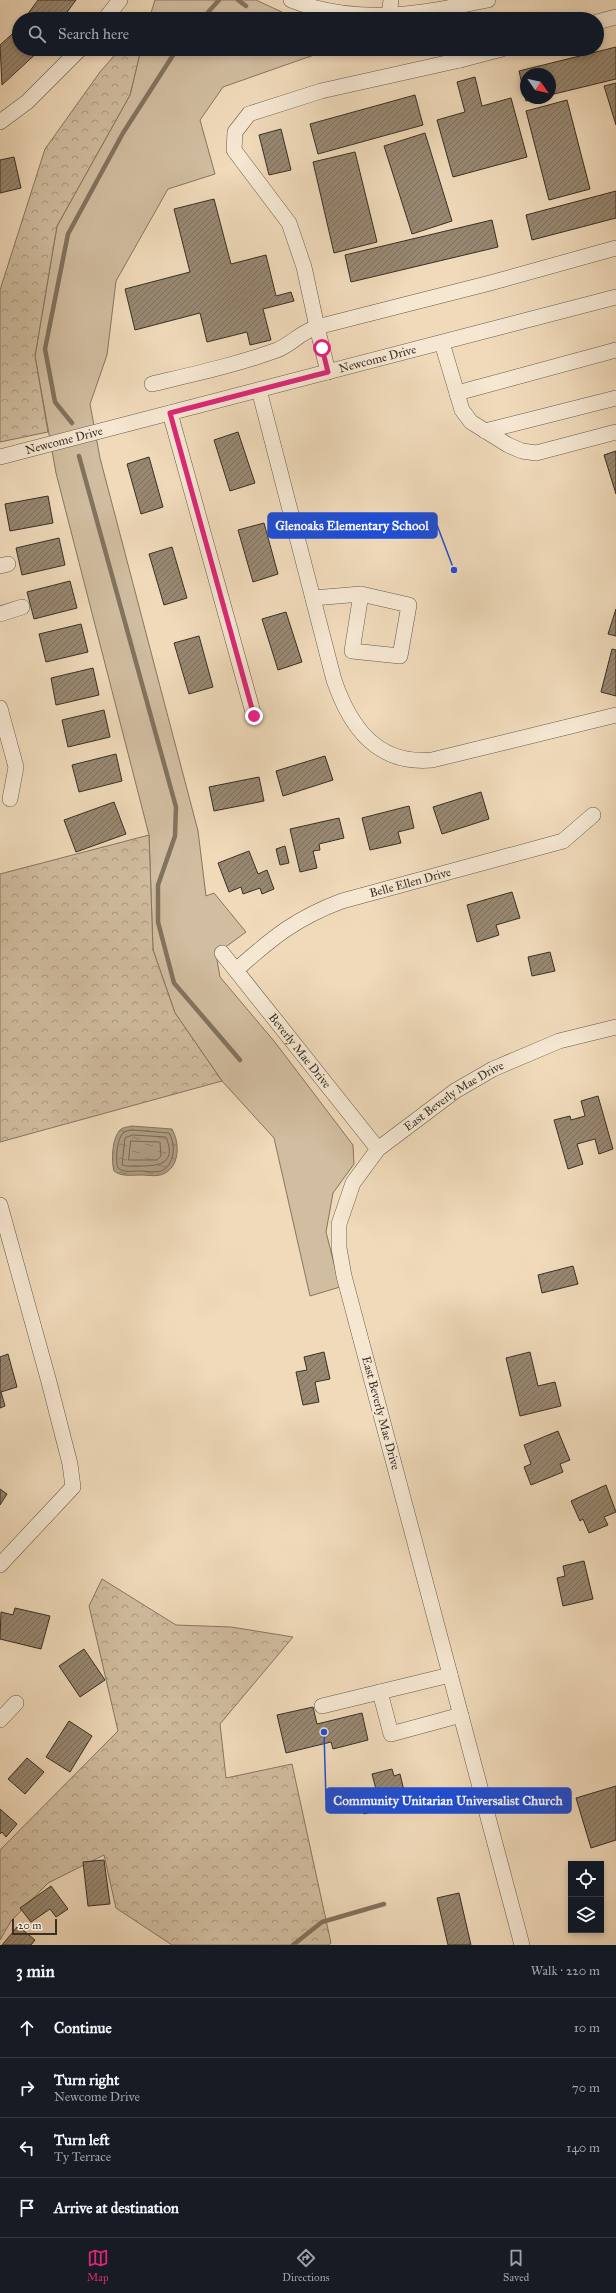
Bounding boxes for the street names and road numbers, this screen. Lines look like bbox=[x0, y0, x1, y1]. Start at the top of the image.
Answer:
street label: Newcome Drive bbox=[337, 342, 418, 376]
street label: Newcome Drive bbox=[24, 424, 104, 457]
street label: Belle Ellen Drive bbox=[368, 865, 452, 900]
street label: Beverly Mae Drive bbox=[266, 1010, 334, 1091]
street label: East Beverly Mae Drive bbox=[401, 1058, 506, 1134]
street label: East Beverly Mae Drive bbox=[359, 1355, 403, 1471]

